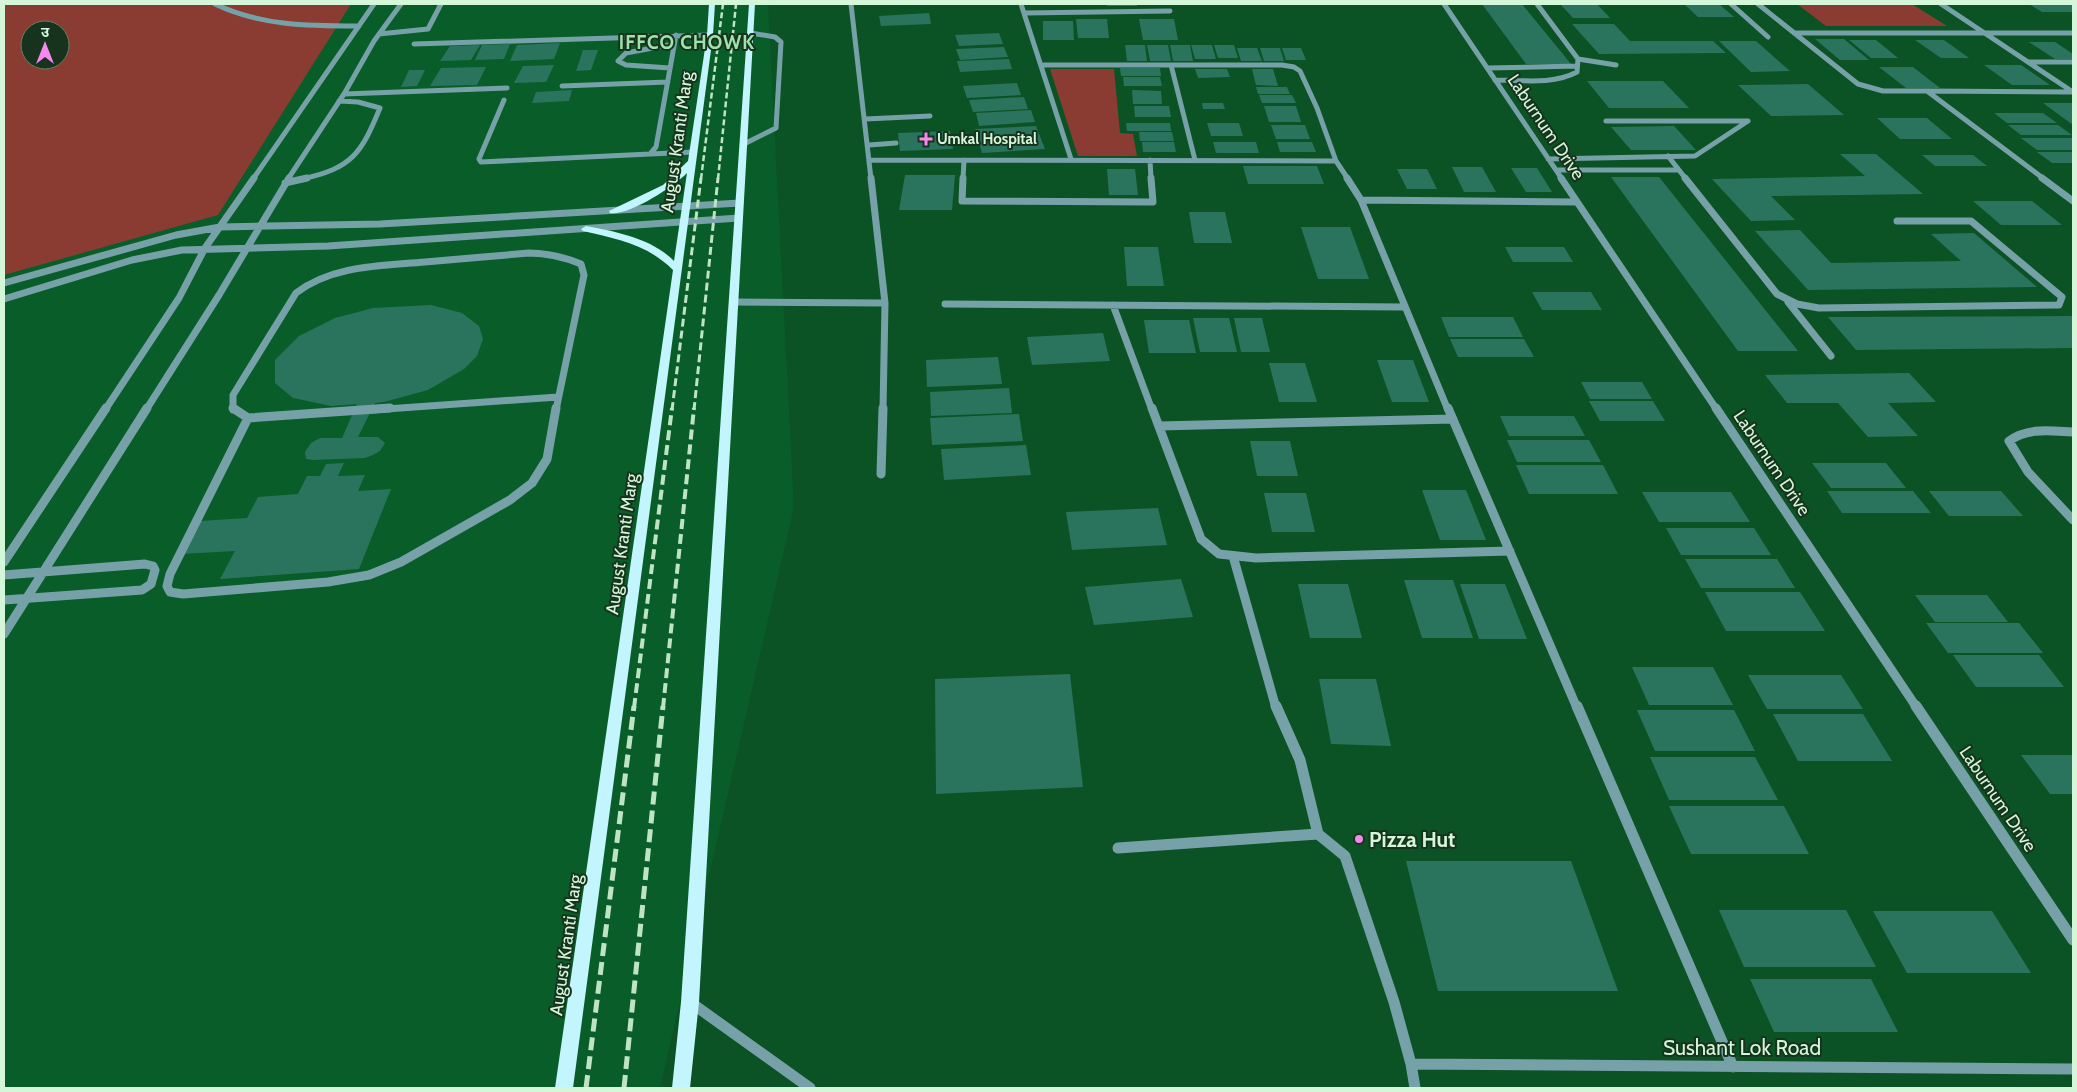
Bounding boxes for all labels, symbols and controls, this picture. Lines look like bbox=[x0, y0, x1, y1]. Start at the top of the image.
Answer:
north arrow bbox=[20, 20, 70, 70]
text: उ bbox=[41, 23, 50, 41]
district label: IFFCO CHOWK bbox=[619, 31, 755, 54]
street label: August Kranti Marg bbox=[656, 69, 698, 214]
street label: Laburnum Drive bbox=[1503, 70, 1589, 184]
place label: Umkal Hospital bbox=[937, 130, 1037, 148]
marker: Umkal Hospital bbox=[919, 132, 933, 146]
street label: Laburnum Drive bbox=[1729, 406, 1815, 520]
street label: August Kranti Marg bbox=[601, 471, 643, 616]
street label: Laburnum Drive bbox=[1955, 742, 2041, 856]
place label: Pizza Hut bbox=[1369, 827, 1455, 852]
marker: Pizza Hut bbox=[1353, 833, 1365, 845]
street label: August Kranti Marg bbox=[545, 872, 587, 1017]
street label: Sushant Lok Road bbox=[1663, 1035, 1821, 1060]

